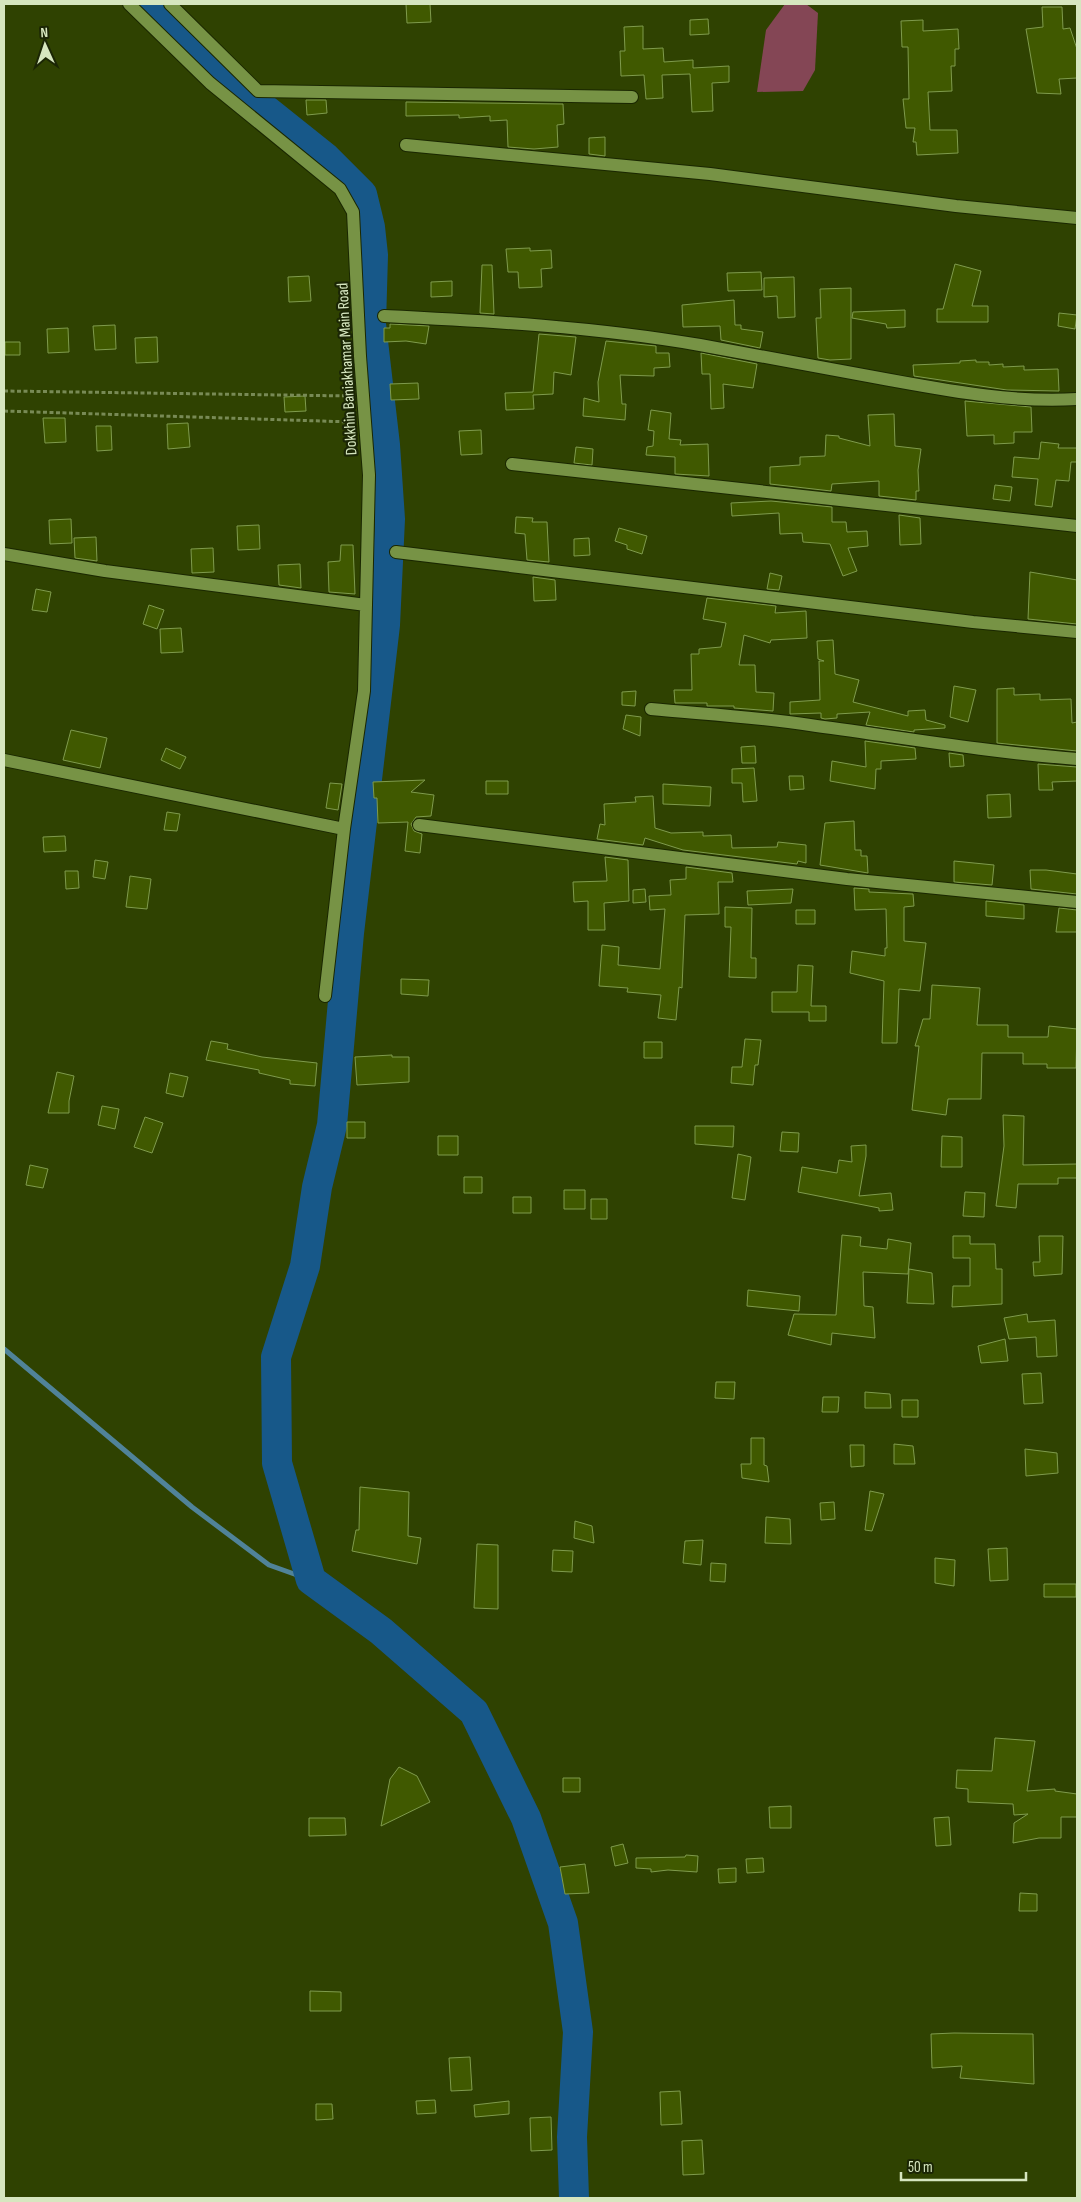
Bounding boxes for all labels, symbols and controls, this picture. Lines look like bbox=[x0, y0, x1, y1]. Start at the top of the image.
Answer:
north arrow bbox=[20, 20, 70, 70]
text: N bbox=[40, 24, 49, 41]
street label: Dokkhin Baniakhamar Main Road bbox=[333, 282, 362, 456]
scale bar bbox=[901, 2150, 1026, 2182]
text: 50 m bbox=[908, 2158, 933, 2177]

